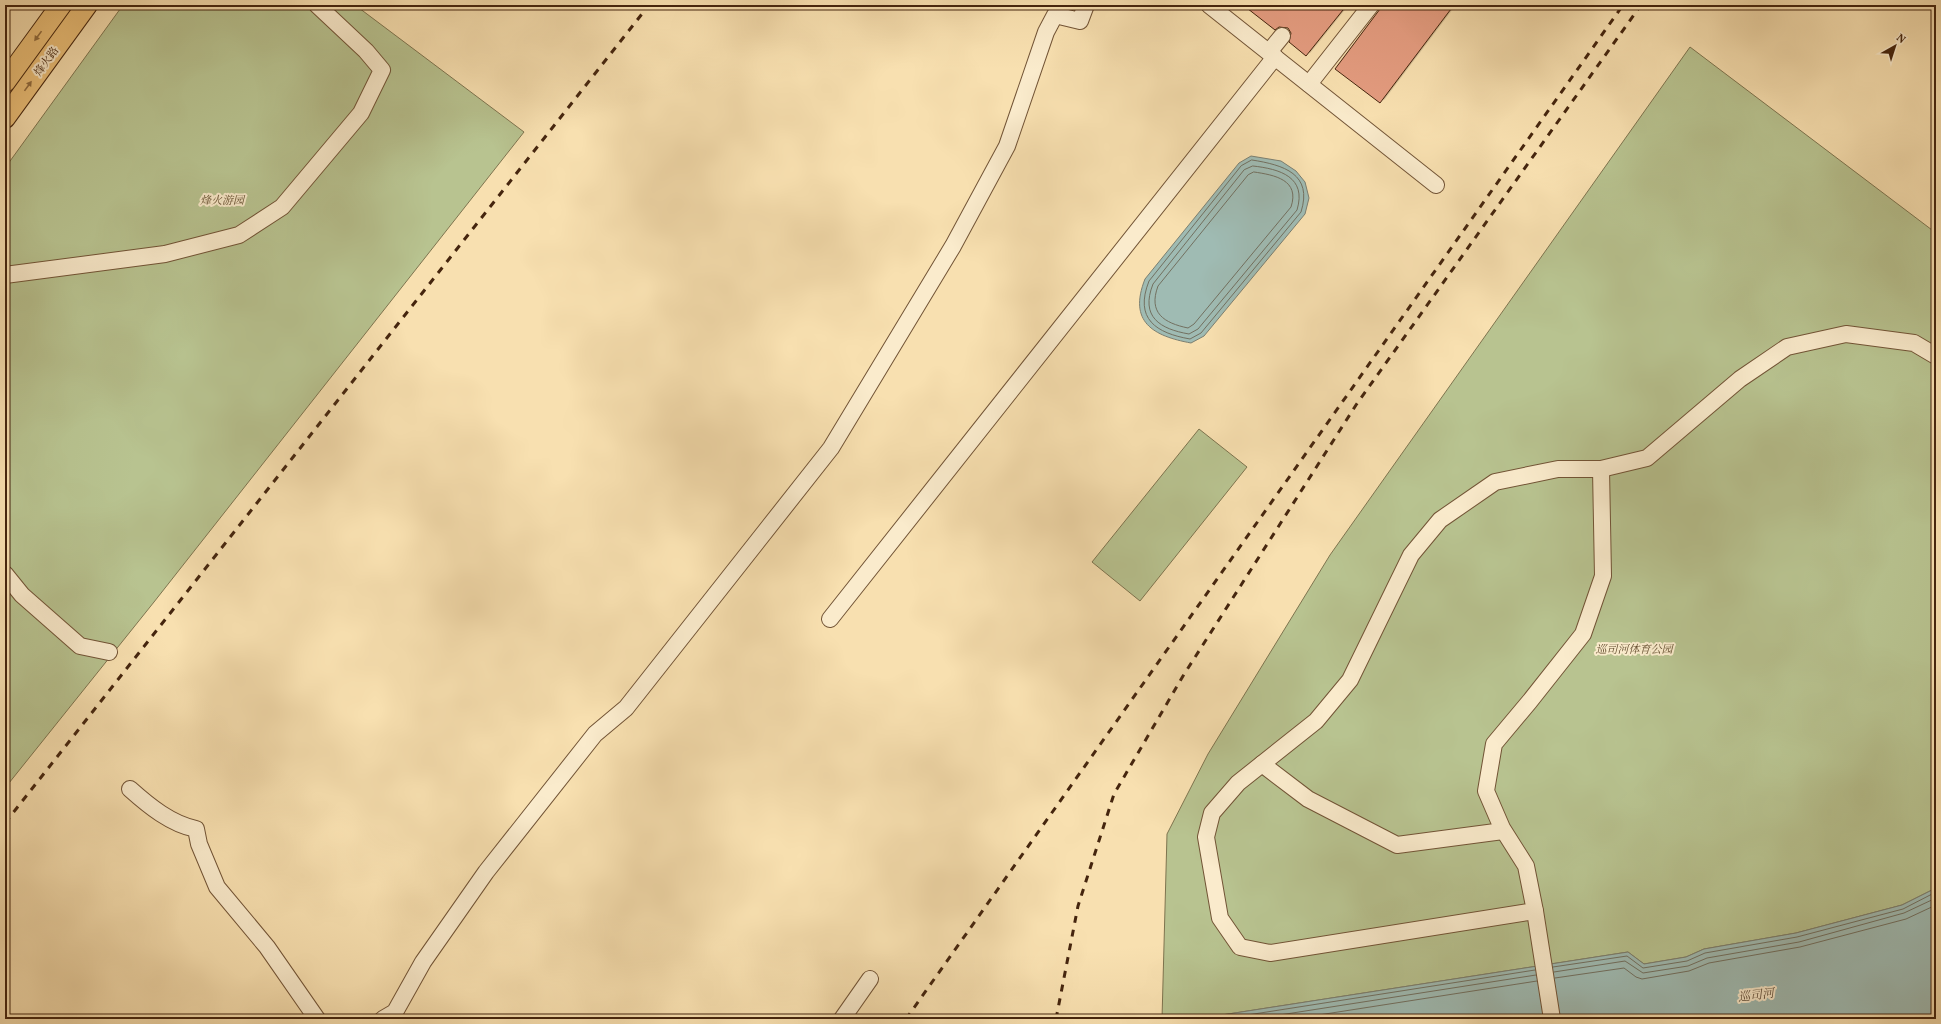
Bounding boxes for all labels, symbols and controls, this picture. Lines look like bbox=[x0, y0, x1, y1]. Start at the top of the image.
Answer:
north arrow bbox=[1875, 26, 1915, 66]
one-way arrow bbox=[34, 31, 42, 42]
text: N bbox=[1893, 31, 1908, 48]
street label: 烽火路 bbox=[31, 44, 63, 80]
one-way arrow bbox=[24, 81, 32, 91]
park label: 烽火游园 bbox=[200, 194, 246, 209]
park label: 巡司河体育公园 bbox=[1596, 643, 1674, 658]
water label: 巡司河 bbox=[1737, 986, 1777, 1006]

